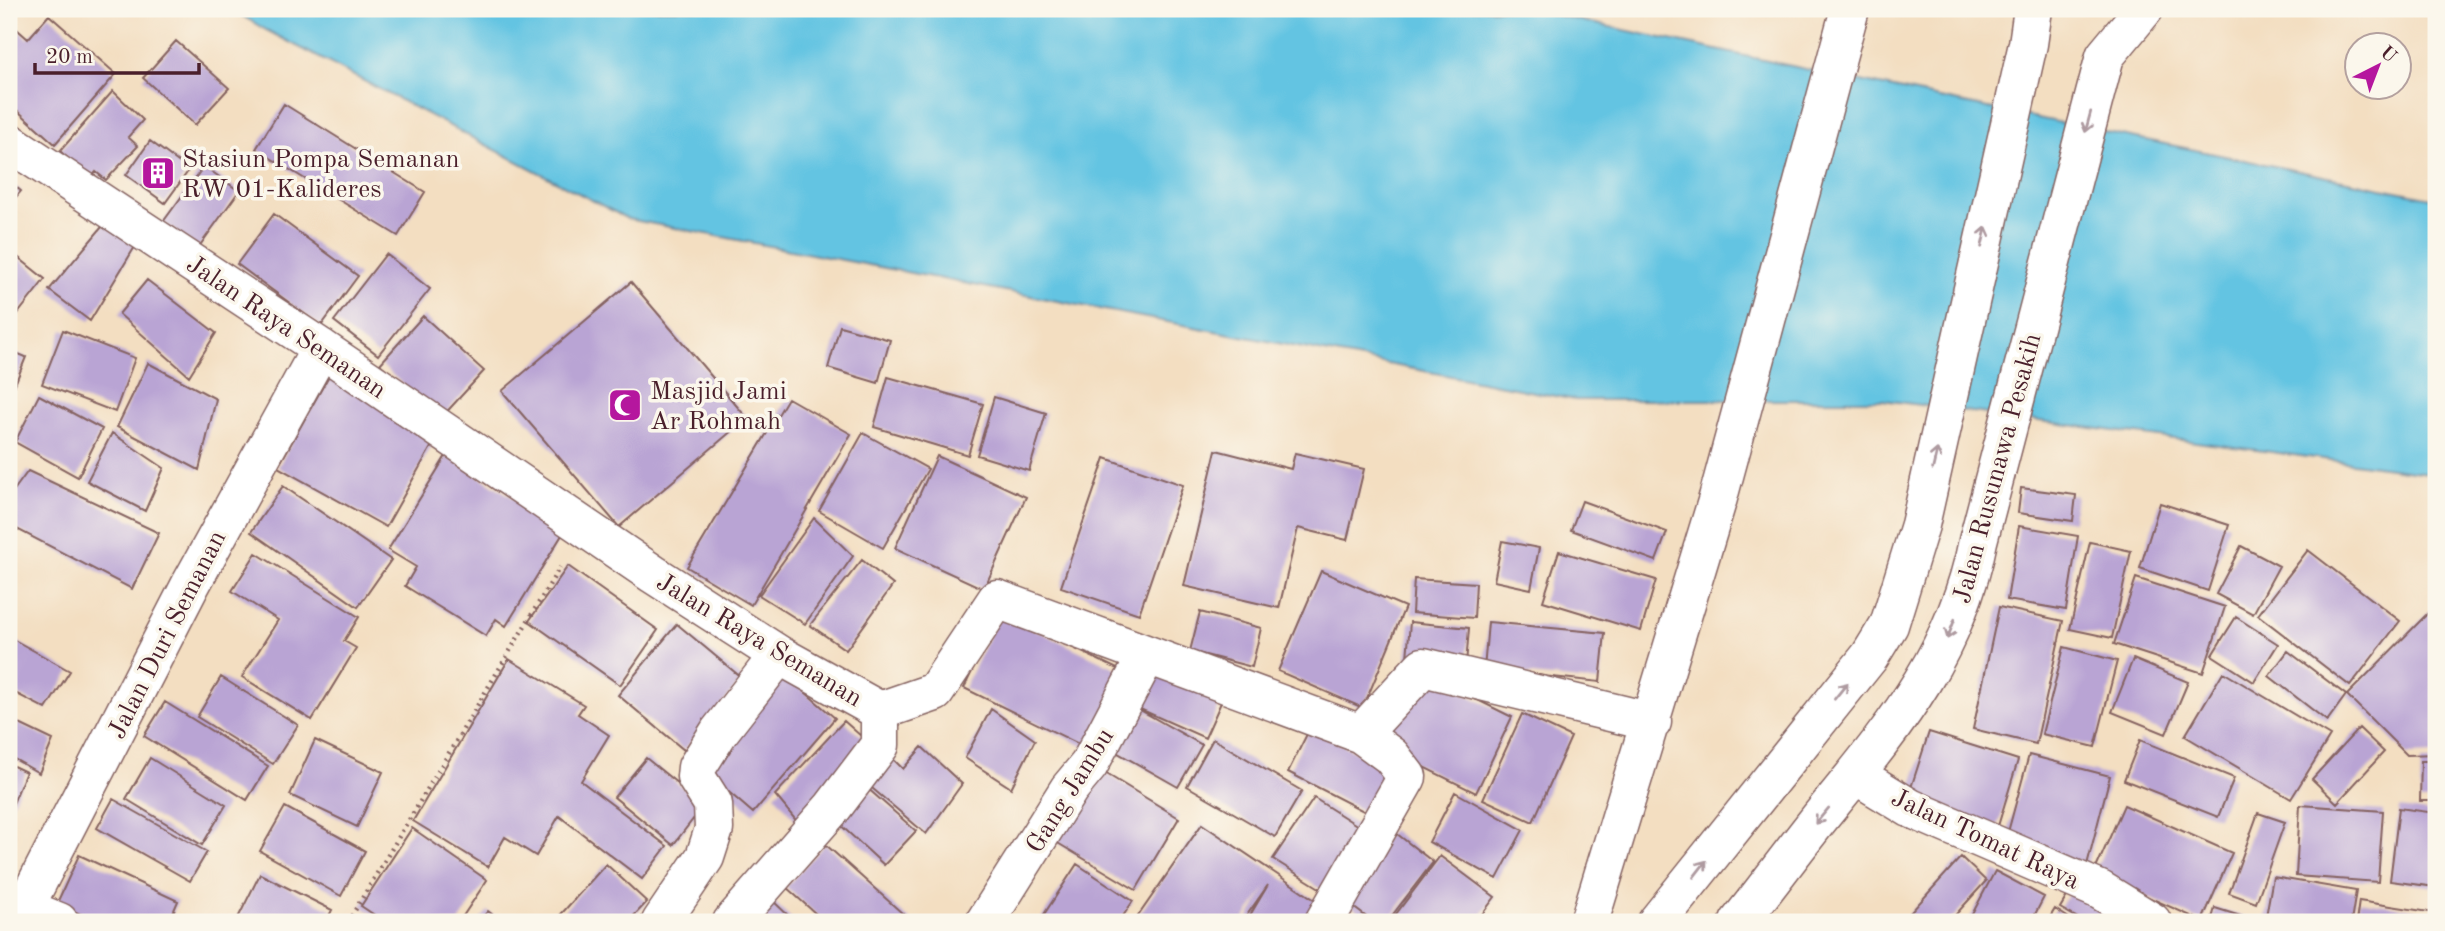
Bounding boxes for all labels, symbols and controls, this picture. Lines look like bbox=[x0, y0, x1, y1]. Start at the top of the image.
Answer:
scale bar bbox=[35, 32, 200, 76]
north arrow bbox=[2344, 32, 2414, 102]
text: U bbox=[2376, 43, 2400, 67]
text: 20 m bbox=[46, 47, 93, 68]
one-way arrow bbox=[2080, 111, 2093, 133]
place label: Stasiun Pompa Semanan RW 01-Kalideres bbox=[182, 147, 460, 203]
building icon: Stasiun Pompa Semanan RW 01-Kalideres bbox=[139, 154, 177, 192]
one-way arrow bbox=[1978, 226, 1992, 249]
street label: Jalan Raya Semanan bbox=[181, 251, 390, 404]
street label: Jalan Rusunawa Pesakih bbox=[1949, 331, 2047, 606]
place label: Masjid Jami Ar Rohmah bbox=[650, 379, 787, 435]
mosque icon: Masjid Jami Ar Rohmah bbox=[606, 386, 644, 424]
one-way arrow bbox=[1928, 448, 1942, 471]
street label: Jalan Duri Semanan bbox=[104, 527, 232, 743]
street label: Jalan Raya Semanan bbox=[652, 569, 866, 712]
one-way arrow bbox=[1944, 618, 1957, 640]
one-way arrow bbox=[1834, 682, 1849, 700]
street label: Gang Jambu bbox=[1022, 724, 1119, 858]
street label: Jalan Tomat Raya bbox=[1887, 785, 2083, 895]
one-way arrow bbox=[1814, 806, 1830, 824]
one-way arrow bbox=[1692, 860, 1707, 878]

